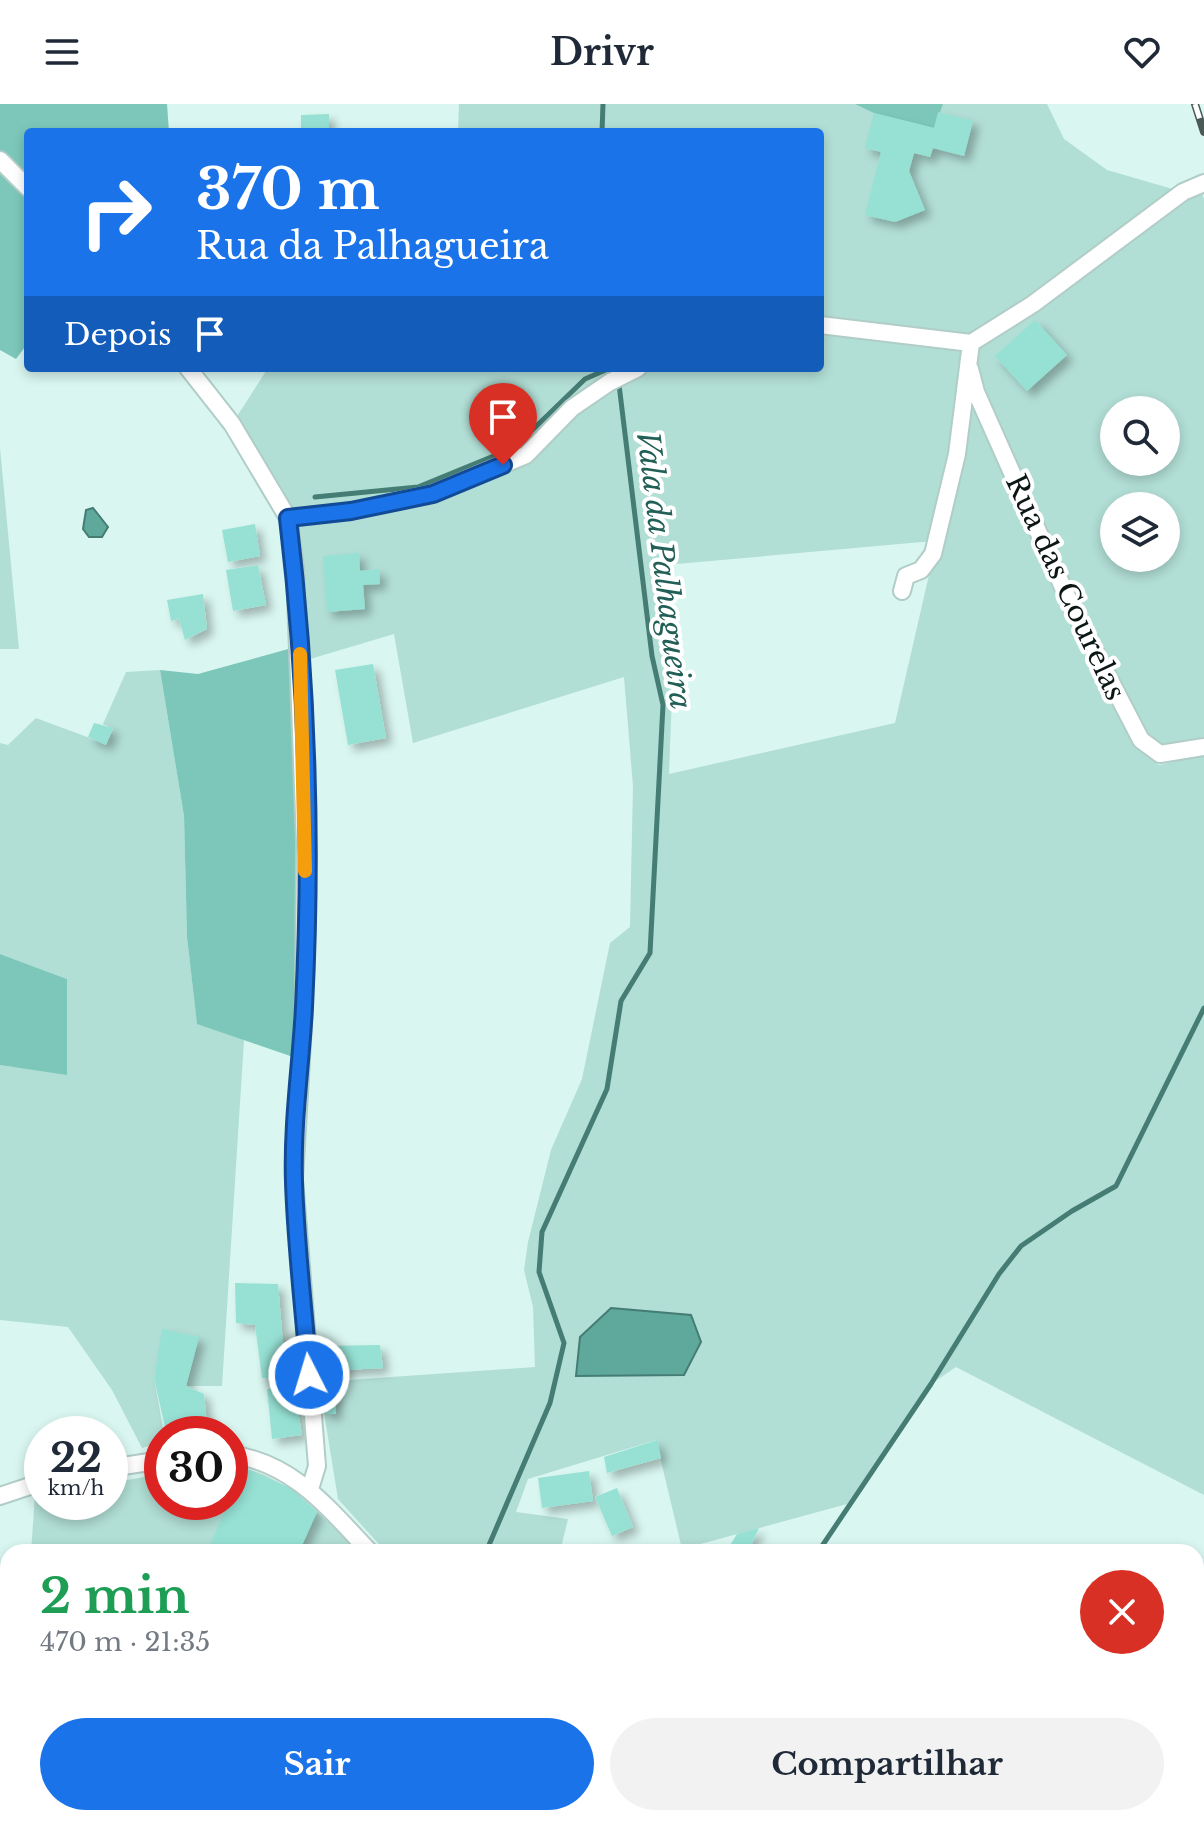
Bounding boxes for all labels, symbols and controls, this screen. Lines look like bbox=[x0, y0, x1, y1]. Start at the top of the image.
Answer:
icon: menu bbox=[40, 30, 84, 74]
text: Drivr bbox=[550, 30, 654, 75]
icon: heart bbox=[1120, 30, 1164, 74]
text: 370 m bbox=[196, 155, 380, 224]
icon: right bbox=[64, 160, 168, 264]
text: Rua da Palhagueira bbox=[196, 224, 549, 269]
icon: arrive bbox=[188, 312, 232, 356]
text: Depois bbox=[64, 316, 172, 353]
pin bbox=[469, 383, 537, 465]
icon: arrive bbox=[481, 395, 525, 439]
map controls bbox=[1100, 396, 1180, 572]
button: search bbox=[1100, 396, 1180, 476]
water label: Vala da Palhagueira bbox=[629, 429, 700, 711]
street label: Rua das Courelas bbox=[998, 469, 1133, 706]
button: layers bbox=[1100, 492, 1180, 572]
position arrow bbox=[267, 1333, 351, 1417]
speed limit sign: 30 bbox=[144, 1416, 248, 1520]
text: 22 bbox=[50, 1433, 102, 1483]
text: km/h bbox=[48, 1476, 104, 1500]
text: 2 min bbox=[40, 1566, 189, 1626]
button: close bbox=[1080, 1570, 1164, 1654]
text: 470 m · 21:35 bbox=[40, 1626, 210, 1658]
button: Sair bbox=[40, 1718, 594, 1810]
button: Compartilhar bbox=[610, 1718, 1164, 1810]

